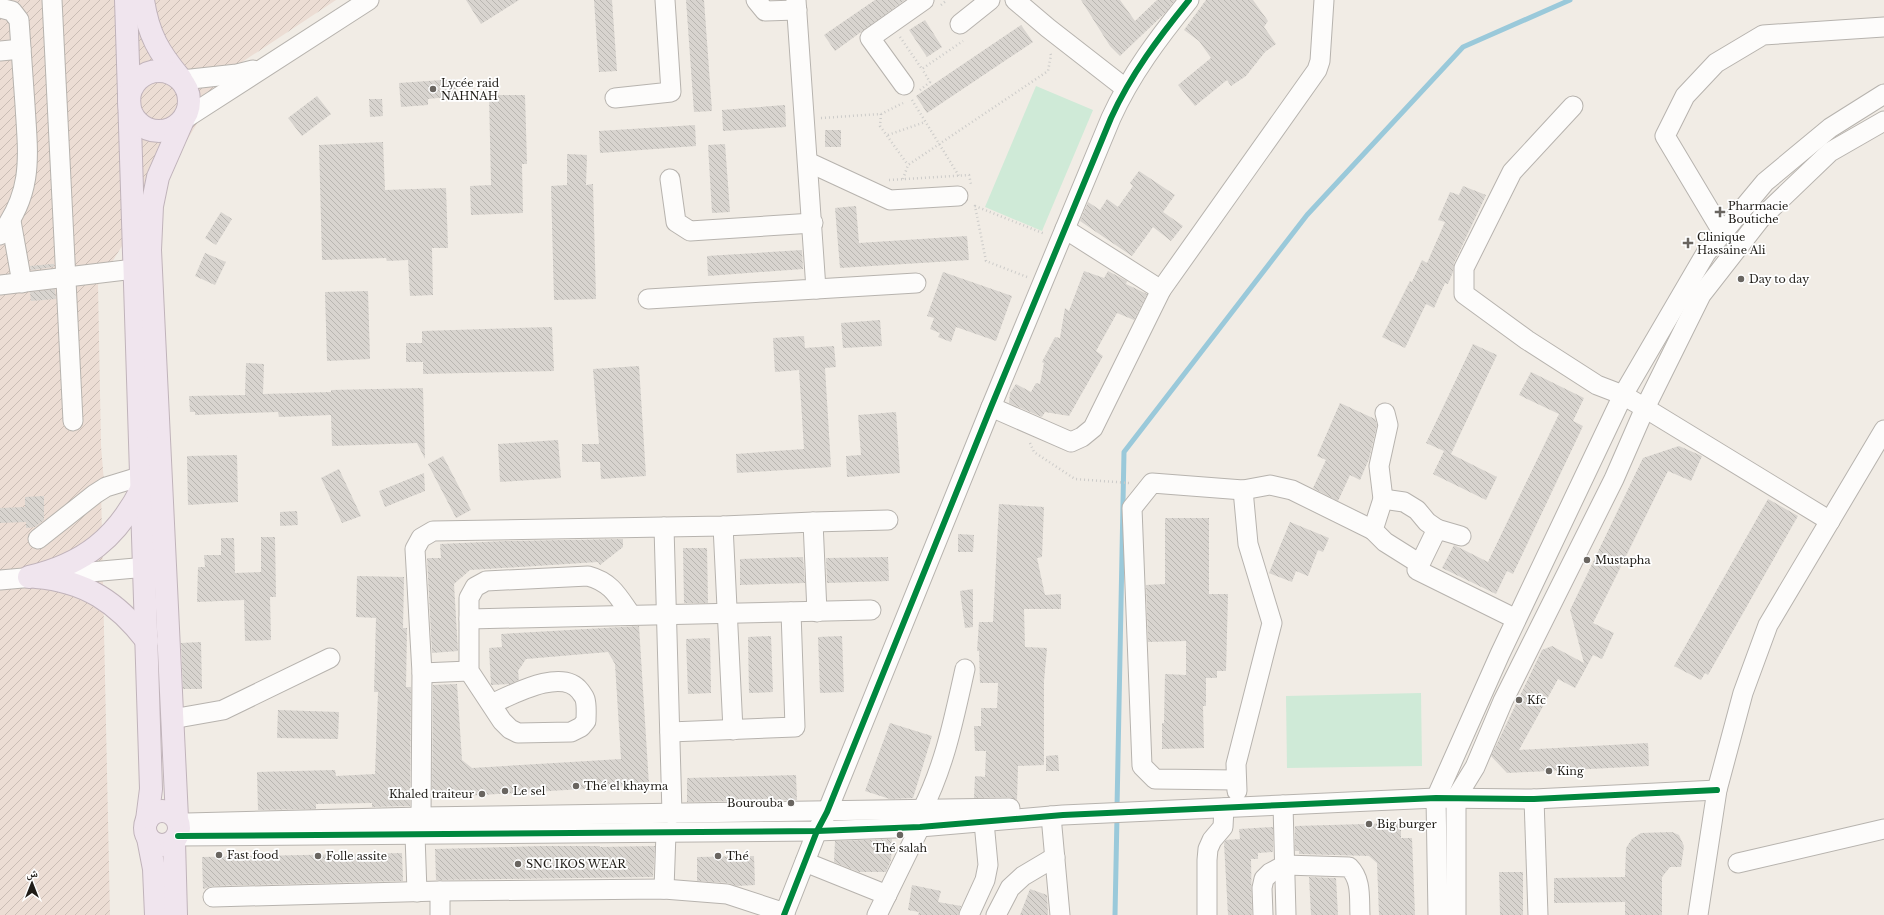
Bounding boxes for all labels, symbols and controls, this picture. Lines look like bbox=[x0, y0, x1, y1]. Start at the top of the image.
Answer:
place label: Lycée raid NAHNAH bbox=[441, 76, 500, 103]
marker: Lycée raid NAHNAH bbox=[428, 84, 438, 94]
place label: Pharmacie Boutiche bbox=[1728, 199, 1788, 226]
marker: Pharmacie Boutiche bbox=[1715, 207, 1725, 217]
place label: Clinique Hassaine Ali bbox=[1697, 230, 1766, 257]
marker: Clinique Hassaine Ali bbox=[1682, 237, 1694, 249]
place label: Day to day bbox=[1749, 272, 1809, 286]
marker: Day to day bbox=[1736, 274, 1746, 284]
place label: Mustapha bbox=[1595, 553, 1651, 567]
marker: Mustapha bbox=[1582, 555, 1592, 565]
place label: Kfc bbox=[1527, 693, 1546, 707]
marker: Kfc bbox=[1514, 695, 1524, 705]
place label: King bbox=[1557, 764, 1584, 778]
marker: King bbox=[1544, 766, 1554, 776]
place label: Thé el khayma bbox=[584, 779, 669, 793]
marker: Thé el khayma bbox=[571, 781, 581, 791]
place label: Le sel bbox=[513, 784, 546, 798]
marker: Le sel bbox=[500, 786, 510, 796]
place label: Khaled traiteur bbox=[389, 787, 475, 801]
marker: Khaled traiteur bbox=[477, 789, 487, 799]
place label: Bourouba bbox=[727, 796, 784, 810]
marker: Bourouba bbox=[786, 798, 796, 808]
place label: Big burger bbox=[1377, 817, 1437, 831]
marker: Big burger bbox=[1364, 819, 1374, 829]
marker: Thé salah bbox=[895, 830, 905, 840]
place label: Thé salah bbox=[873, 841, 928, 855]
place label: Fast food bbox=[227, 848, 279, 862]
place label: Folle assite bbox=[326, 849, 387, 863]
place label: Thé bbox=[726, 849, 749, 863]
marker: Fast food bbox=[214, 850, 224, 860]
marker: Folle assite bbox=[313, 851, 323, 861]
marker: Thé bbox=[713, 851, 723, 861]
place label: SNC IKOS WEAR bbox=[526, 857, 626, 871]
marker: SNC IKOS WEAR bbox=[513, 859, 523, 869]
north arrow bbox=[12, 863, 52, 903]
text: ش bbox=[26, 866, 38, 881]

